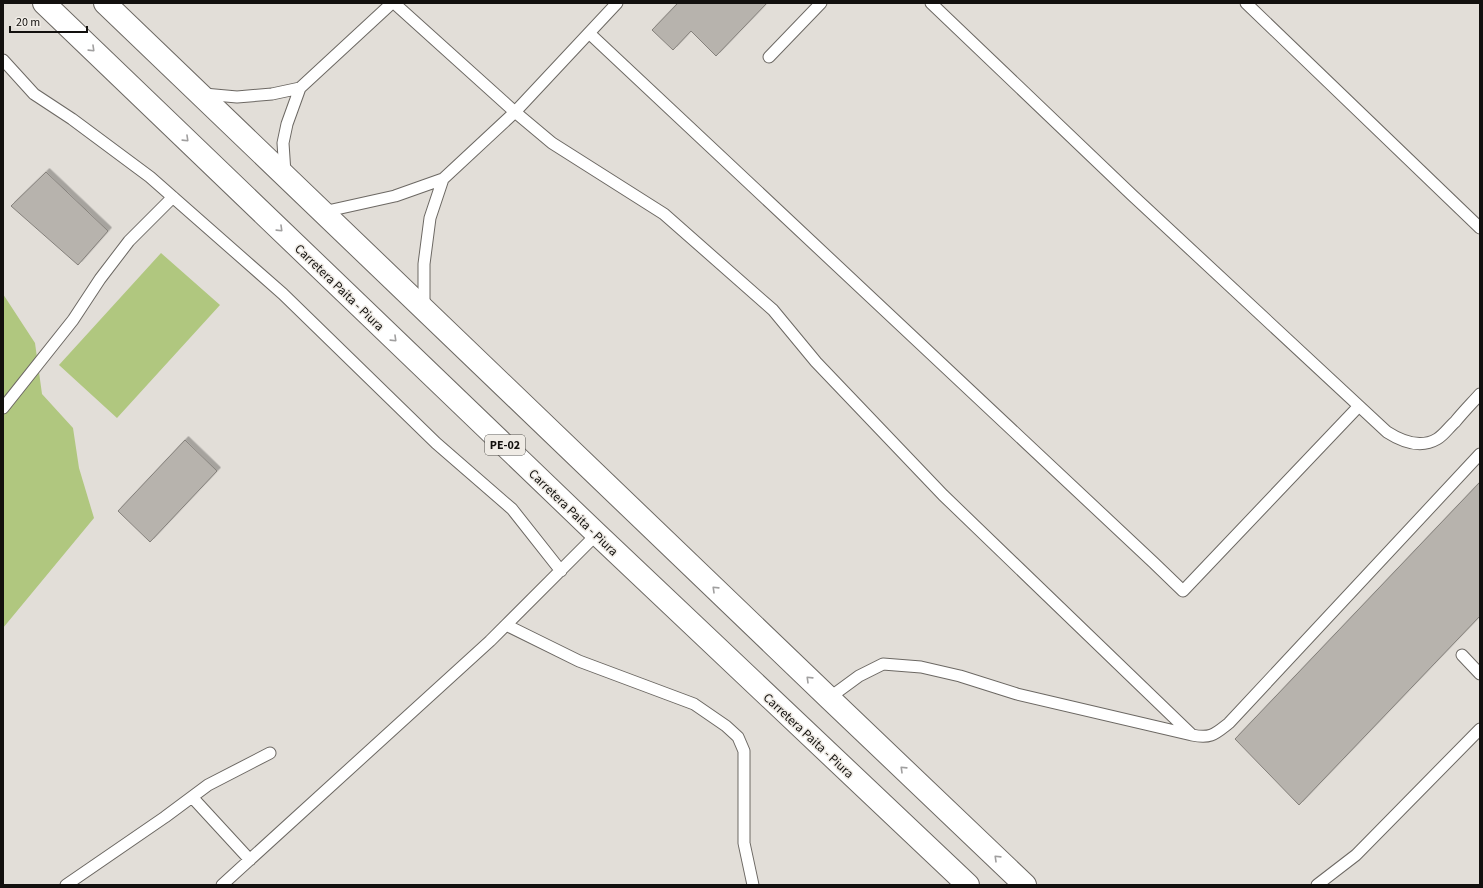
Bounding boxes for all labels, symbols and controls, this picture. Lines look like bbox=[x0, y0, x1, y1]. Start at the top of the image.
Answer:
scale bar bbox=[10, 8, 87, 34]
text: 20 m bbox=[16, 14, 40, 31]
one-way arrow bbox=[87, 45, 95, 52]
one-way arrow bbox=[181, 135, 189, 142]
one-way arrow bbox=[275, 225, 283, 232]
street label: Carretera Paita - Piura bbox=[291, 240, 388, 335]
one-way arrow bbox=[389, 334, 397, 342]
road number: PE-02 bbox=[485, 435, 525, 455]
street label: Carretera Paita - Piura bbox=[525, 465, 622, 560]
one-way arrow bbox=[712, 586, 720, 594]
one-way arrow bbox=[806, 676, 814, 684]
street label: Carretera Paita - Piura bbox=[759, 689, 858, 783]
one-way arrow bbox=[900, 766, 908, 773]
one-way arrow bbox=[994, 855, 1002, 863]

